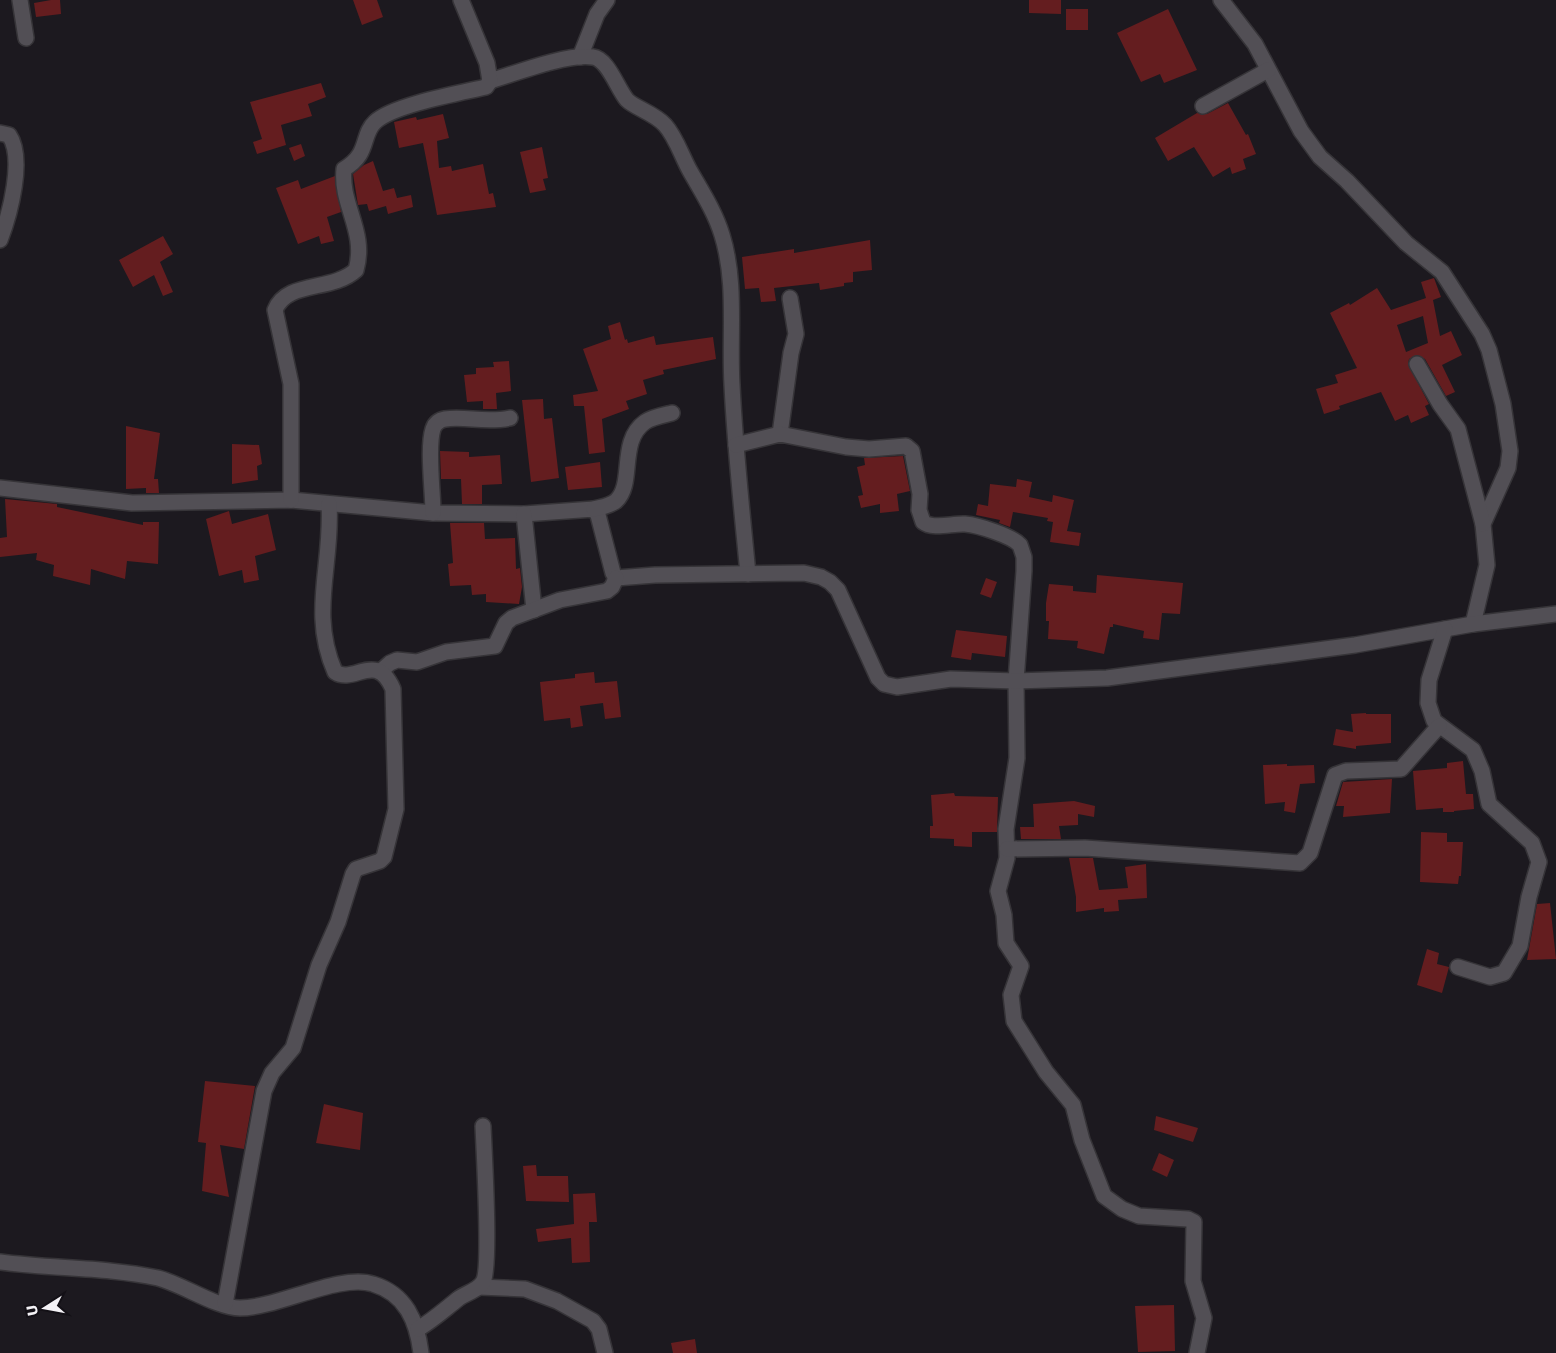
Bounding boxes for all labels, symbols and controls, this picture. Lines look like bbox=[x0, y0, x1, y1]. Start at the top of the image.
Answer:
north arrow bbox=[20, 1283, 70, 1333]
text: U bbox=[23, 1303, 41, 1318]

